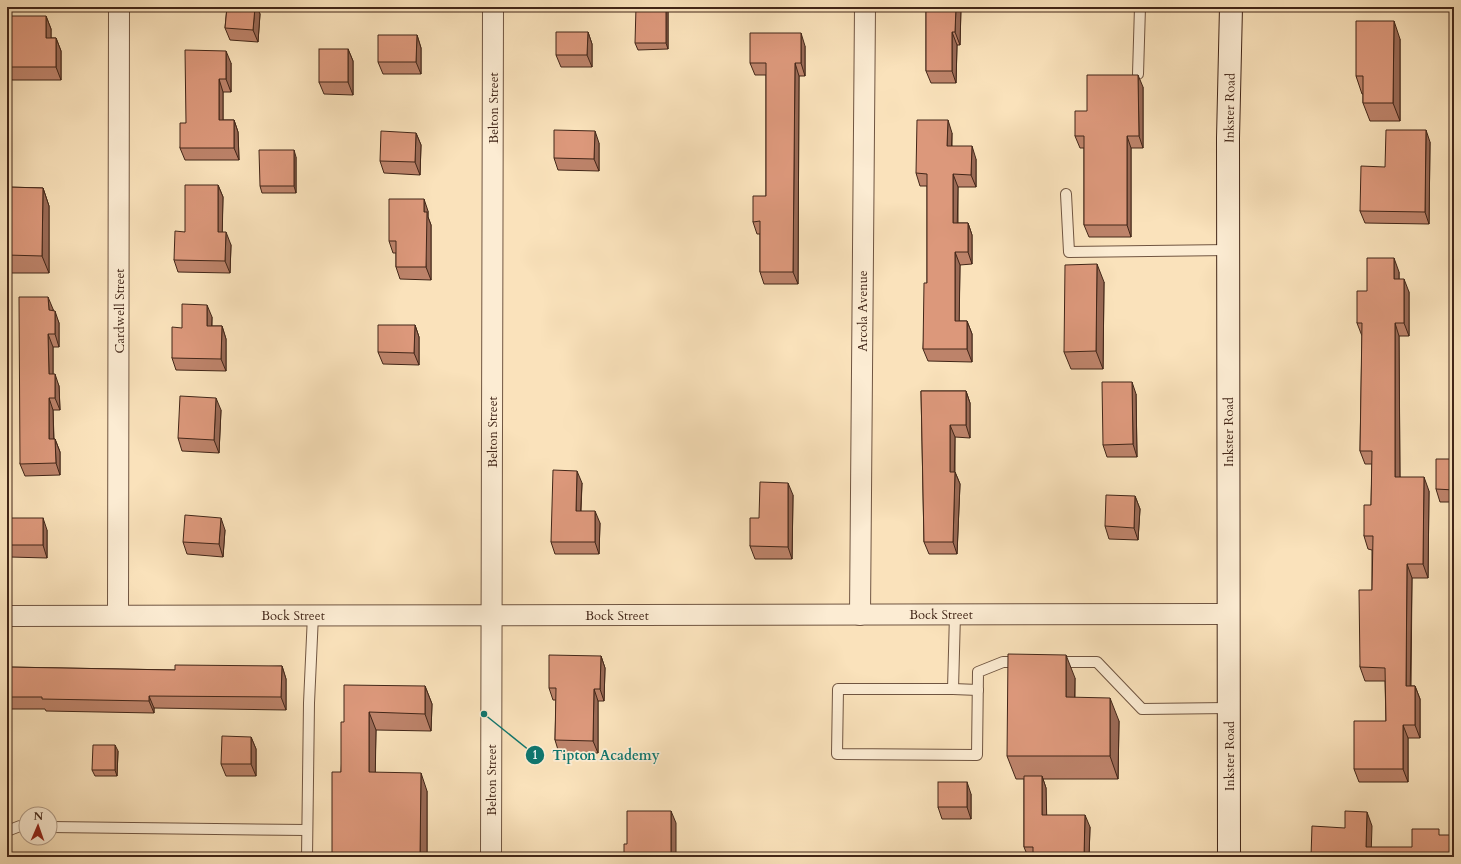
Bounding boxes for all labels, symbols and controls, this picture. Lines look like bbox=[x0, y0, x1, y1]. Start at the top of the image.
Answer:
street label: Belton Street bbox=[485, 72, 503, 144]
street label: Inkster Road bbox=[1220, 73, 1240, 143]
street label: Cardwell Street bbox=[111, 269, 129, 353]
street label: Arcola Avenue bbox=[854, 270, 872, 352]
street label: Belton Street bbox=[484, 396, 502, 468]
street label: Inkster Road bbox=[1220, 397, 1238, 467]
street label: Bock Street bbox=[909, 606, 973, 624]
street label: Bock Street bbox=[261, 607, 325, 625]
street label: Bock Street bbox=[585, 607, 649, 625]
street label: Inkster Road bbox=[1221, 721, 1239, 791]
callout: Tipton Academy bbox=[525, 742, 668, 768]
street label: Belton Street bbox=[483, 744, 501, 816]
text: Tipton Academy bbox=[552, 746, 660, 765]
text: 1 bbox=[532, 747, 538, 763]
north arrow bbox=[18, 806, 58, 846]
text: N bbox=[33, 809, 44, 824]

